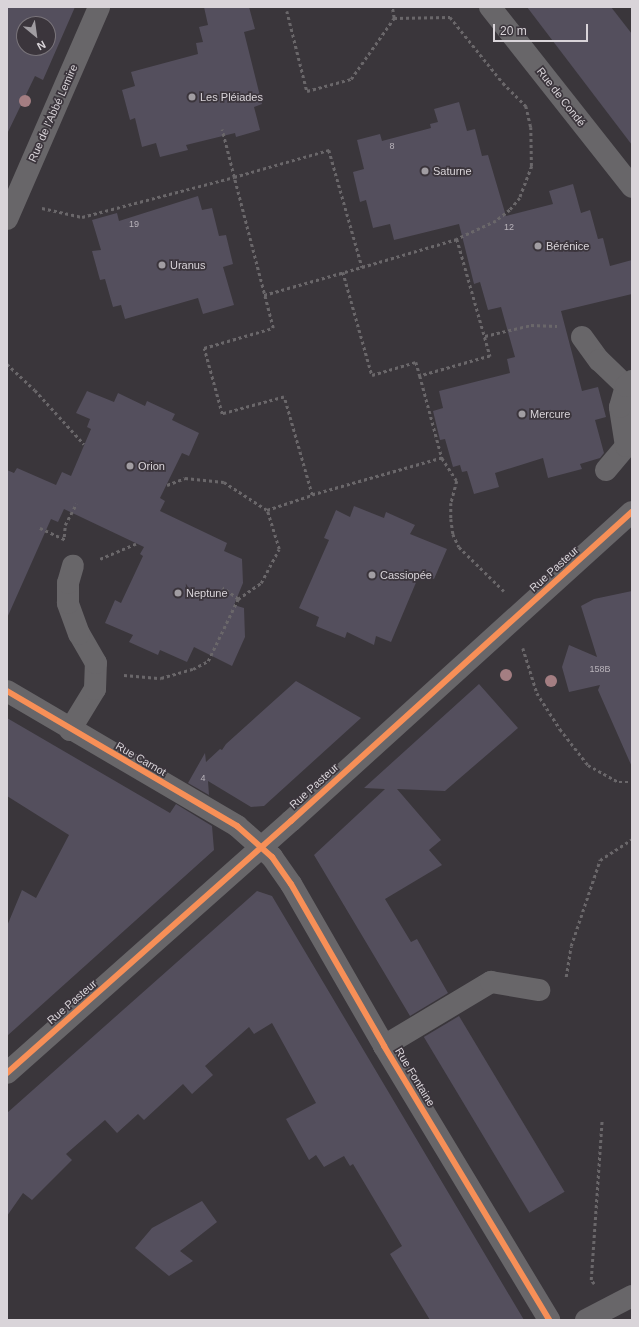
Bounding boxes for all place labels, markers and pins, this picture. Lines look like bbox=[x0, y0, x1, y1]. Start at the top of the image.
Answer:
place label: Les Pléiades bbox=[200, 90, 263, 104]
marker: Les Pléiades bbox=[187, 92, 197, 102]
place label: Saturne bbox=[433, 164, 472, 178]
marker: Saturne bbox=[420, 166, 430, 176]
place label: Bérénice bbox=[546, 239, 589, 253]
marker: Bérénice bbox=[533, 241, 543, 251]
place label: Uranus bbox=[170, 258, 205, 272]
marker: Uranus bbox=[157, 260, 167, 270]
place label: Mercure bbox=[530, 407, 570, 421]
marker: Mercure bbox=[517, 409, 527, 419]
place label: Orion bbox=[138, 459, 165, 473]
marker: Orion bbox=[125, 461, 135, 471]
place label: Cassiopée bbox=[380, 568, 432, 582]
marker: Cassiopée bbox=[367, 570, 377, 580]
place label: Neptune bbox=[186, 586, 228, 600]
marker: Neptune bbox=[173, 588, 183, 598]

